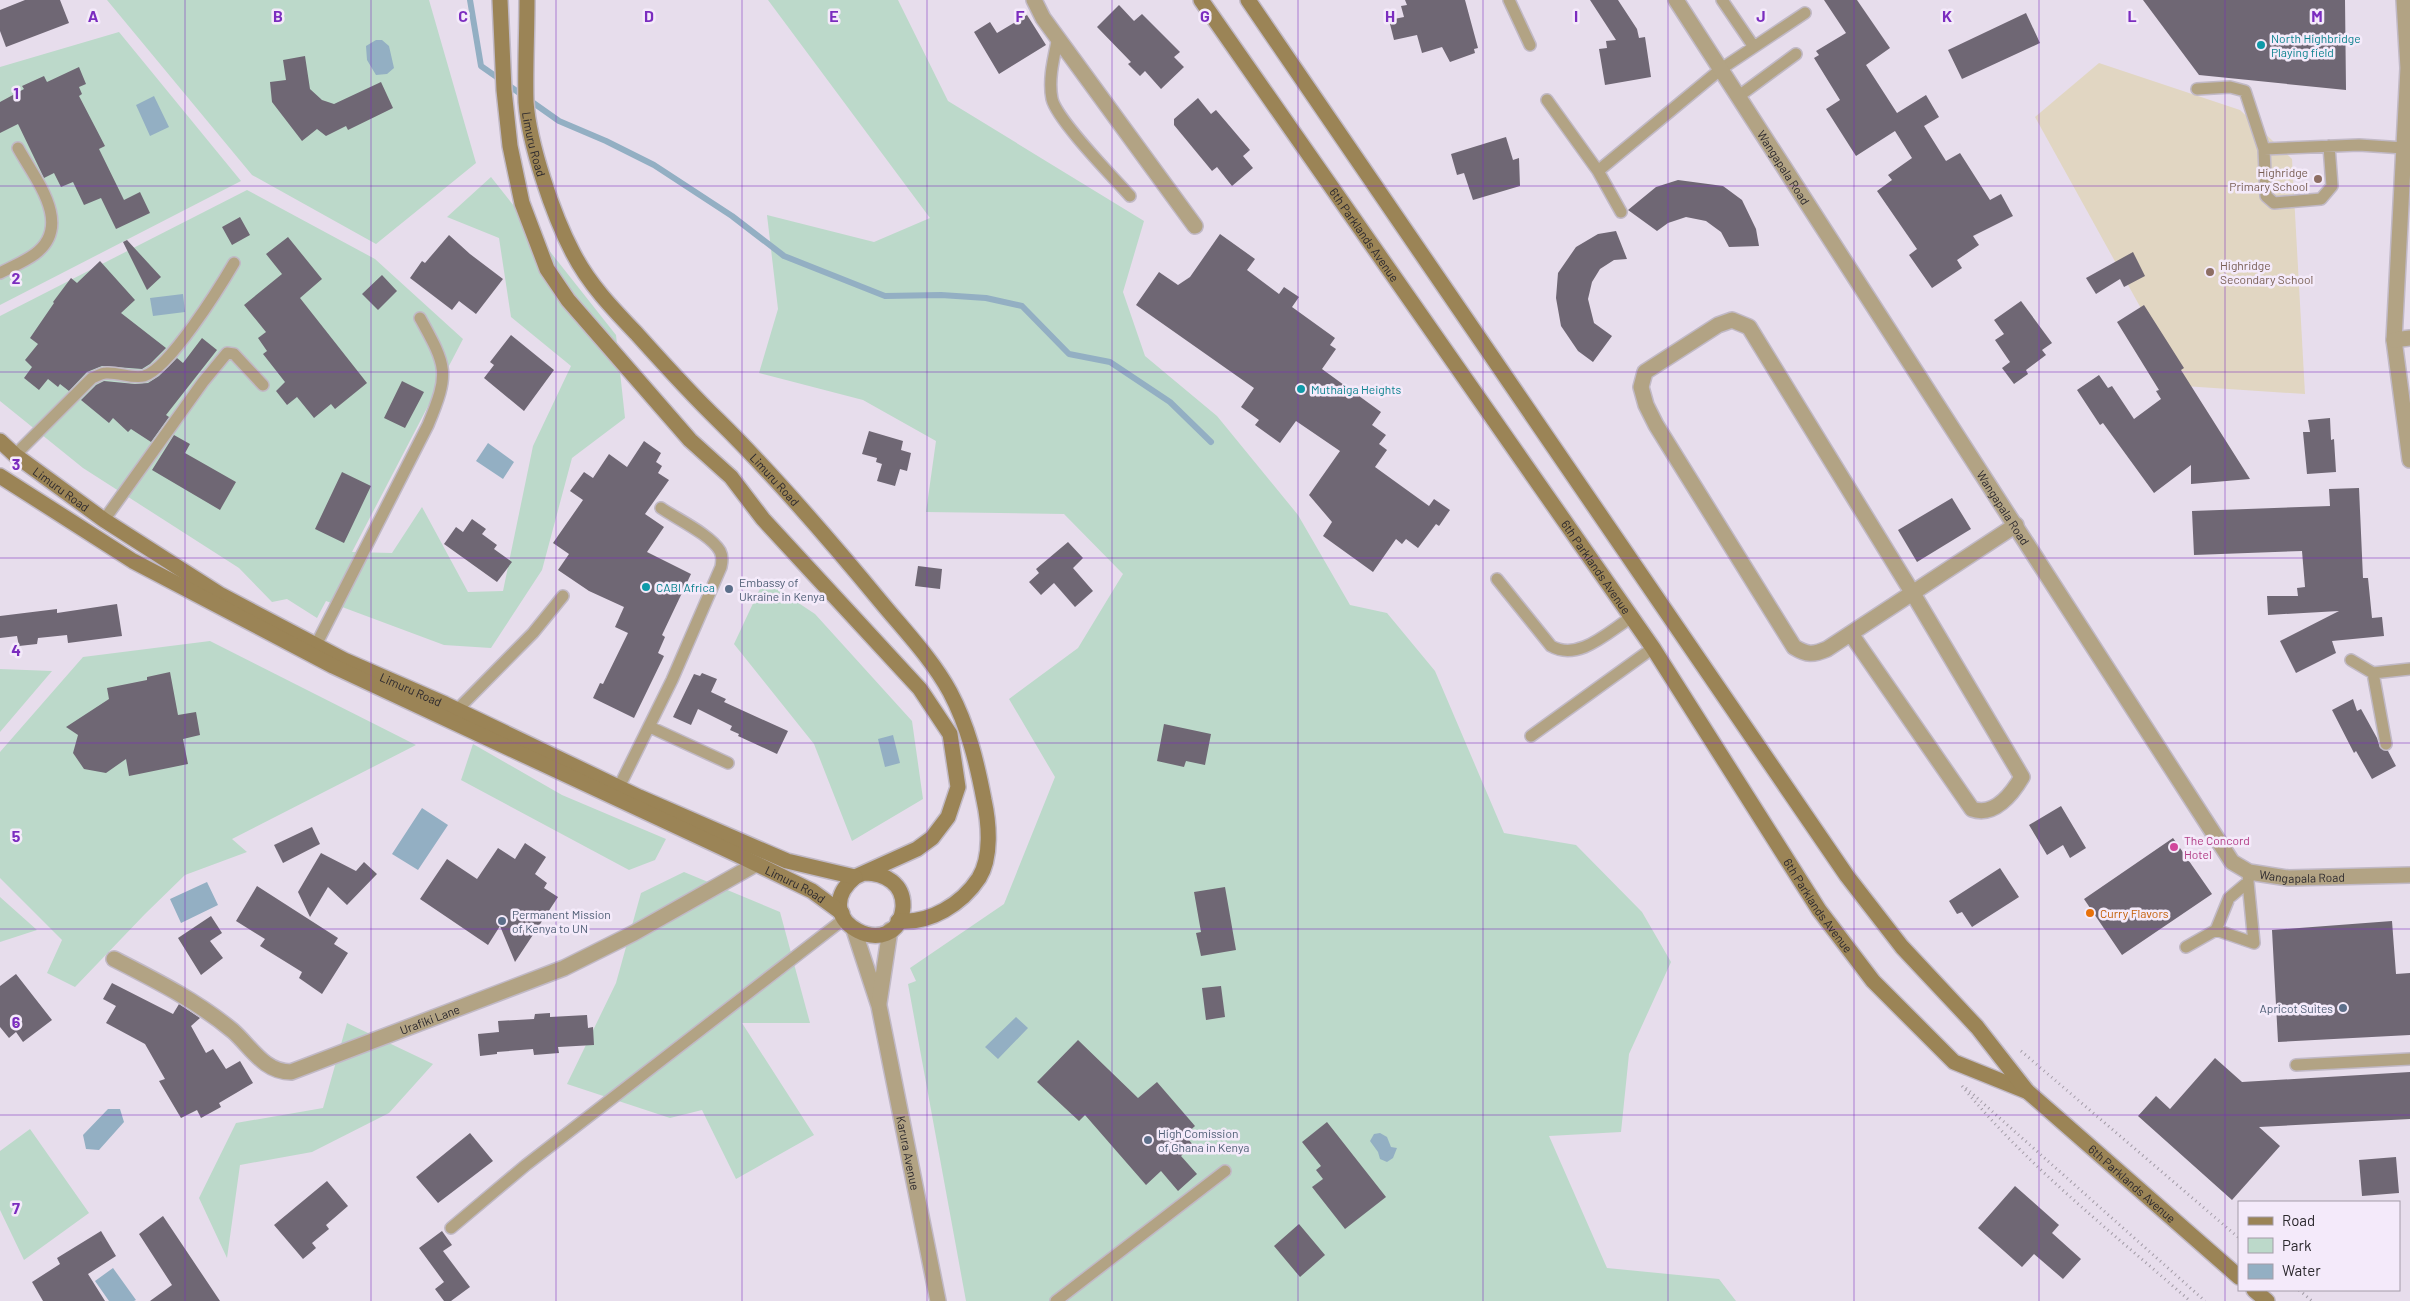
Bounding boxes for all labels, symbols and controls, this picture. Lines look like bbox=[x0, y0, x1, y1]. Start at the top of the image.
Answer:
text: A bbox=[88, 6, 99, 25]
text: B bbox=[273, 6, 283, 25]
text: C bbox=[458, 6, 468, 25]
text: D bbox=[644, 6, 654, 25]
text: E bbox=[829, 6, 839, 25]
text: F bbox=[1016, 6, 1025, 25]
text: G bbox=[1200, 6, 1210, 25]
text: H bbox=[1385, 6, 1395, 25]
text: I bbox=[1574, 6, 1578, 25]
text: J bbox=[1756, 6, 1766, 25]
text: K bbox=[1942, 6, 1952, 25]
text: L bbox=[2127, 6, 2137, 25]
text: M bbox=[2311, 6, 2323, 25]
place label: North Highbridge Playing field bbox=[2271, 31, 2361, 59]
marker: North Highbridge Playing field bbox=[2255, 39, 2267, 51]
text: 1 bbox=[13, 83, 19, 102]
street label: Limuru Road bbox=[520, 111, 549, 178]
street label: Wangapala Road bbox=[1755, 127, 1813, 207]
place label: Highridge Primary School bbox=[2229, 165, 2308, 193]
marker: Highridge Primary School bbox=[2312, 173, 2324, 185]
street label: 6th Parklands Avenue bbox=[1327, 185, 1402, 284]
place label: Highridge Secondary School bbox=[2220, 258, 2313, 286]
marker: Highridge Secondary School bbox=[2204, 266, 2216, 278]
text: 2 bbox=[12, 268, 21, 287]
place label: Muthaiga Heights bbox=[1311, 382, 1402, 396]
marker: Muthaiga Heights bbox=[1295, 383, 1307, 395]
street label: Limuru Road bbox=[747, 450, 803, 508]
text: 3 bbox=[12, 454, 20, 473]
street label: Limuru Road bbox=[31, 464, 92, 514]
street label: Wangapala Road bbox=[1974, 468, 2033, 547]
street label: 6th Parklands Avenue bbox=[1559, 517, 1634, 616]
place label: Embassy of Ukraine in Kenya bbox=[739, 575, 825, 603]
place label: CABI Africa bbox=[656, 580, 715, 594]
marker: CABI Africa bbox=[640, 581, 652, 593]
marker: Embassy of Ukraine in Kenya bbox=[723, 583, 735, 595]
text: 4 bbox=[11, 640, 21, 659]
street label: Limuru Road bbox=[378, 670, 444, 709]
text: 5 bbox=[12, 826, 21, 845]
place label: The Concord Hotel bbox=[2184, 833, 2250, 861]
marker: The Concord Hotel bbox=[2168, 841, 2180, 853]
street label: 6th Parklands Avenue bbox=[1781, 856, 1856, 955]
street label: Limuru Road bbox=[763, 862, 828, 906]
street label: Wangapala Road bbox=[2258, 867, 2345, 885]
place label: Curry Flavors bbox=[2100, 906, 2169, 920]
place label: Permanent Mission of Kenya to UN bbox=[512, 907, 611, 935]
marker: Curry Flavors bbox=[2084, 907, 2096, 919]
marker: Permanent Mission of Kenya to UN bbox=[496, 915, 508, 927]
street label: Urafiki Lane bbox=[398, 1001, 462, 1037]
place label: Apricot Suites bbox=[2259, 1001, 2333, 1015]
marker: Apricot Suites bbox=[2337, 1002, 2349, 1014]
text: 6 bbox=[12, 1012, 21, 1031]
street label: Karura Avenue bbox=[894, 1115, 923, 1191]
place label: High Comission of Ghana in Kenya bbox=[1158, 1126, 1249, 1154]
marker: High Comission of Ghana in Kenya bbox=[1142, 1134, 1154, 1146]
street label: 6th Parklands Avenue bbox=[2086, 1141, 2179, 1225]
text: 7 bbox=[12, 1198, 20, 1217]
legend bbox=[2238, 1201, 2400, 1291]
text: Road bbox=[2282, 1211, 2315, 1229]
text: Park bbox=[2282, 1236, 2312, 1254]
text: Water bbox=[2282, 1261, 2321, 1279]

